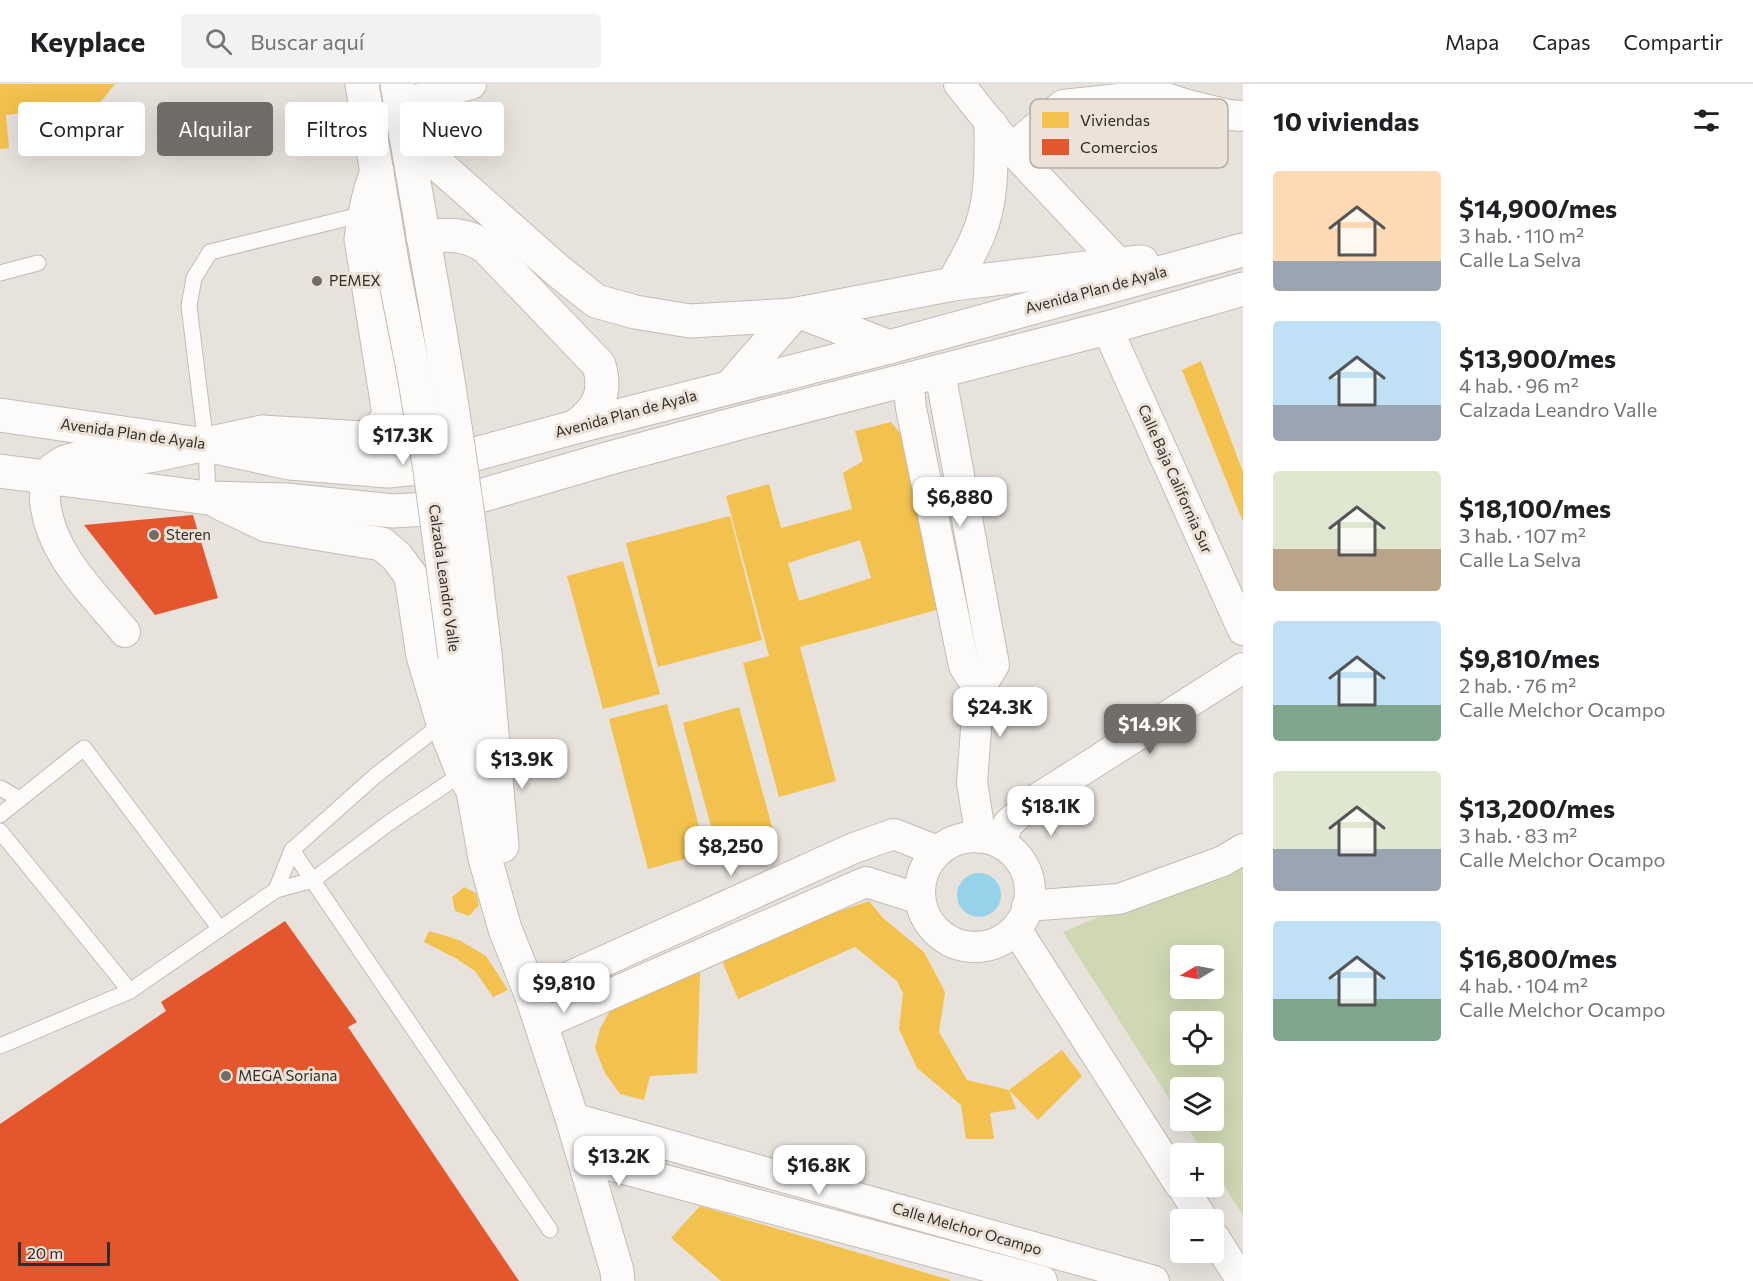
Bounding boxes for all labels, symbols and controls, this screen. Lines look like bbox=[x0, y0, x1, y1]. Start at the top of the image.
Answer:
search box bbox=[181, 14, 601, 68]
text: Keyplace bbox=[30, 24, 145, 58]
icon: search bbox=[202, 25, 235, 58]
text: Buscar aquí bbox=[250, 28, 365, 55]
text: Mapa bbox=[1445, 29, 1499, 54]
text: Capas bbox=[1532, 29, 1591, 54]
text: Compartir bbox=[1624, 29, 1723, 54]
legend bbox=[1030, 99, 1228, 168]
chip: Comprar bbox=[18, 102, 145, 156]
chip: Alquilar bbox=[157, 102, 273, 156]
chip: Filtros bbox=[285, 102, 388, 156]
chip: Nuevo bbox=[400, 102, 504, 156]
icon: filters bbox=[1690, 104, 1723, 137]
text: 10 viviendas bbox=[1273, 105, 1419, 136]
text: Viviendas bbox=[1080, 110, 1150, 129]
text: Comercios bbox=[1080, 137, 1158, 156]
text: $14,900/mes bbox=[1459, 192, 1617, 223]
icon: home bbox=[1321, 195, 1393, 267]
text: 3 hab. · 110 m² bbox=[1459, 223, 1584, 247]
text: Calle La Selva bbox=[1459, 247, 1581, 271]
street label: Avenida Plan de Ayala bbox=[1023, 261, 1169, 317]
place label: PEMEX bbox=[329, 271, 381, 289]
marker: PEMEX bbox=[310, 274, 324, 288]
text: $13,900/mes bbox=[1459, 342, 1616, 373]
icon: home bbox=[1321, 345, 1393, 417]
text: 4 hab. · 96 m² bbox=[1459, 373, 1579, 397]
street label: Avenida Plan de Ayala bbox=[553, 385, 699, 441]
text: Calzada Leandro Valle bbox=[1459, 397, 1657, 421]
street label: Calle Baja California Sur bbox=[1135, 401, 1217, 556]
street label: Avenida Plan de Ayala bbox=[60, 414, 207, 452]
pin: $17.3K bbox=[354, 415, 452, 466]
text: $17.3K bbox=[373, 422, 433, 446]
pin: $6,880 bbox=[911, 477, 1009, 528]
text: $6,880 bbox=[927, 484, 993, 508]
text: $18,100/mes bbox=[1459, 492, 1611, 523]
icon: home bbox=[1321, 495, 1393, 567]
street label: Calzada Leandro Valle bbox=[426, 503, 464, 653]
text: 3 hab. · 107 m² bbox=[1459, 523, 1586, 547]
place label: Steren bbox=[166, 525, 211, 543]
marker: Steren bbox=[147, 528, 161, 542]
text: Calle La Selva bbox=[1459, 547, 1581, 571]
text: $9,810/mes bbox=[1459, 642, 1600, 673]
icon: home bbox=[1321, 645, 1393, 717]
text: 2 hab. · 76 m² bbox=[1459, 673, 1576, 697]
pin: $24.3K bbox=[951, 687, 1049, 738]
text: $24.3K bbox=[967, 694, 1033, 718]
text: Calle Melchor Ocampo bbox=[1459, 697, 1665, 721]
pin: $14.9K bbox=[1101, 704, 1199, 755]
text: $14.9K bbox=[1118, 711, 1182, 735]
pin: $13.9K bbox=[473, 739, 571, 790]
text: $13.9K bbox=[490, 746, 554, 770]
pin: $18.1K bbox=[1002, 786, 1100, 837]
text: $13,200/mes bbox=[1459, 792, 1615, 823]
text: $18.1K bbox=[1021, 793, 1081, 817]
icon: home bbox=[1321, 795, 1393, 867]
text: 3 hab. · 83 m² bbox=[1459, 823, 1577, 847]
pin: $8,250 bbox=[682, 826, 780, 877]
text: $8,250 bbox=[699, 833, 763, 857]
text: Calle Melchor Ocampo bbox=[1459, 847, 1665, 871]
text: $16,800/mes bbox=[1459, 942, 1617, 973]
north arrow bbox=[1170, 945, 1224, 999]
map controls bbox=[1170, 945, 1224, 1263]
icon: home bbox=[1321, 945, 1393, 1017]
pin: $9,810 bbox=[515, 963, 613, 1014]
text: $9,810 bbox=[533, 970, 596, 994]
text: 4 hab. · 104 m² bbox=[1459, 973, 1588, 997]
text: Calle Melchor Ocampo bbox=[1459, 997, 1665, 1021]
button: locate bbox=[1170, 1011, 1224, 1065]
place label: MEGA Soriana bbox=[238, 1066, 337, 1084]
marker: MEGA Soriana bbox=[219, 1069, 233, 1083]
button: layers bbox=[1170, 1077, 1224, 1131]
pin: $13.2K bbox=[570, 1136, 668, 1187]
text: $13.2K bbox=[588, 1143, 650, 1167]
button: + bbox=[1170, 1143, 1224, 1197]
pin: $16.8K bbox=[770, 1145, 868, 1196]
text: $16.8K bbox=[787, 1152, 851, 1176]
street label: Calle Melchor Ocampo bbox=[890, 1198, 1044, 1258]
button: − bbox=[1170, 1209, 1224, 1263]
scale bar bbox=[18, 1239, 110, 1266]
text: 20 m bbox=[27, 1243, 63, 1262]

